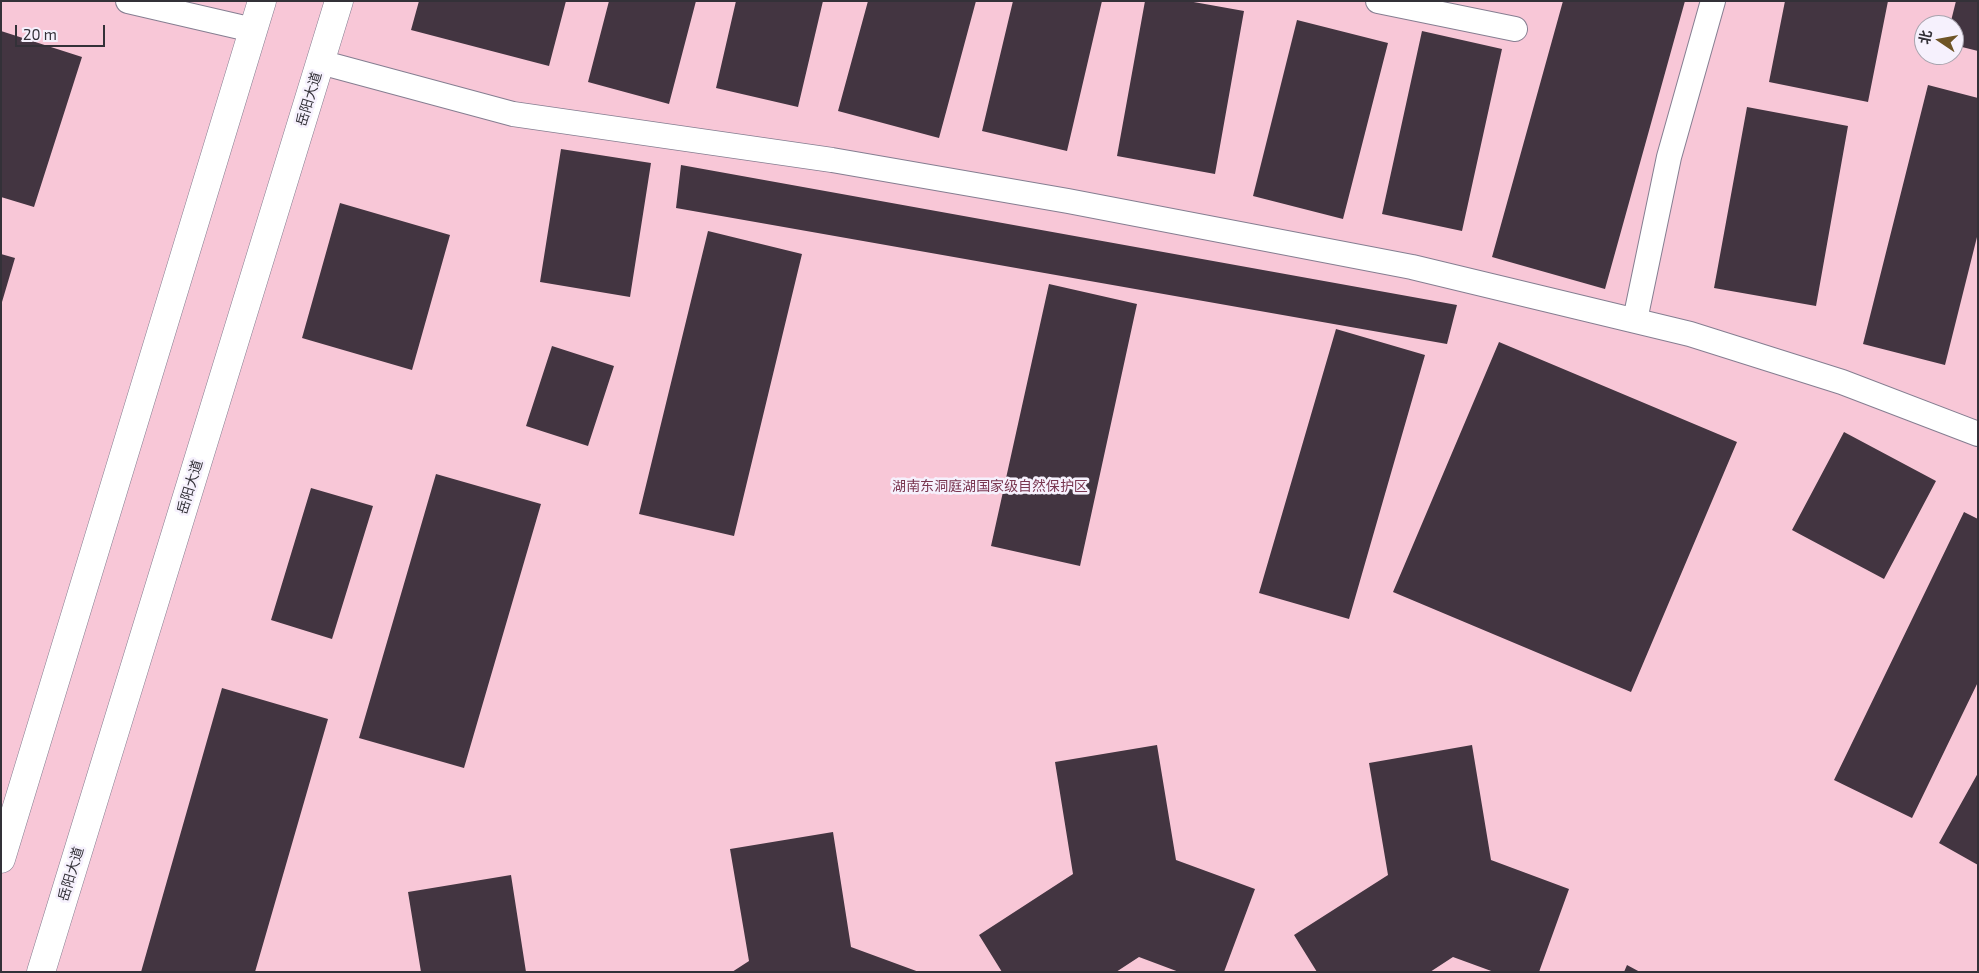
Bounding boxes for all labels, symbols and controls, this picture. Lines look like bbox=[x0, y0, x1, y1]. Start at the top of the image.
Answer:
scale bar bbox=[18, 15, 108, 47]
north arrow bbox=[1914, 15, 1964, 65]
text: 20 m bbox=[23, 25, 57, 43]
text: 北 bbox=[1915, 28, 1935, 46]
street label: 岳阳大道 bbox=[293, 70, 325, 128]
street label: 岳阳大道 bbox=[174, 458, 206, 516]
park label: 湖南东洞庭湖国家级自然保护区 bbox=[892, 478, 1088, 494]
street label: 岳阳大道 bbox=[55, 845, 87, 903]

